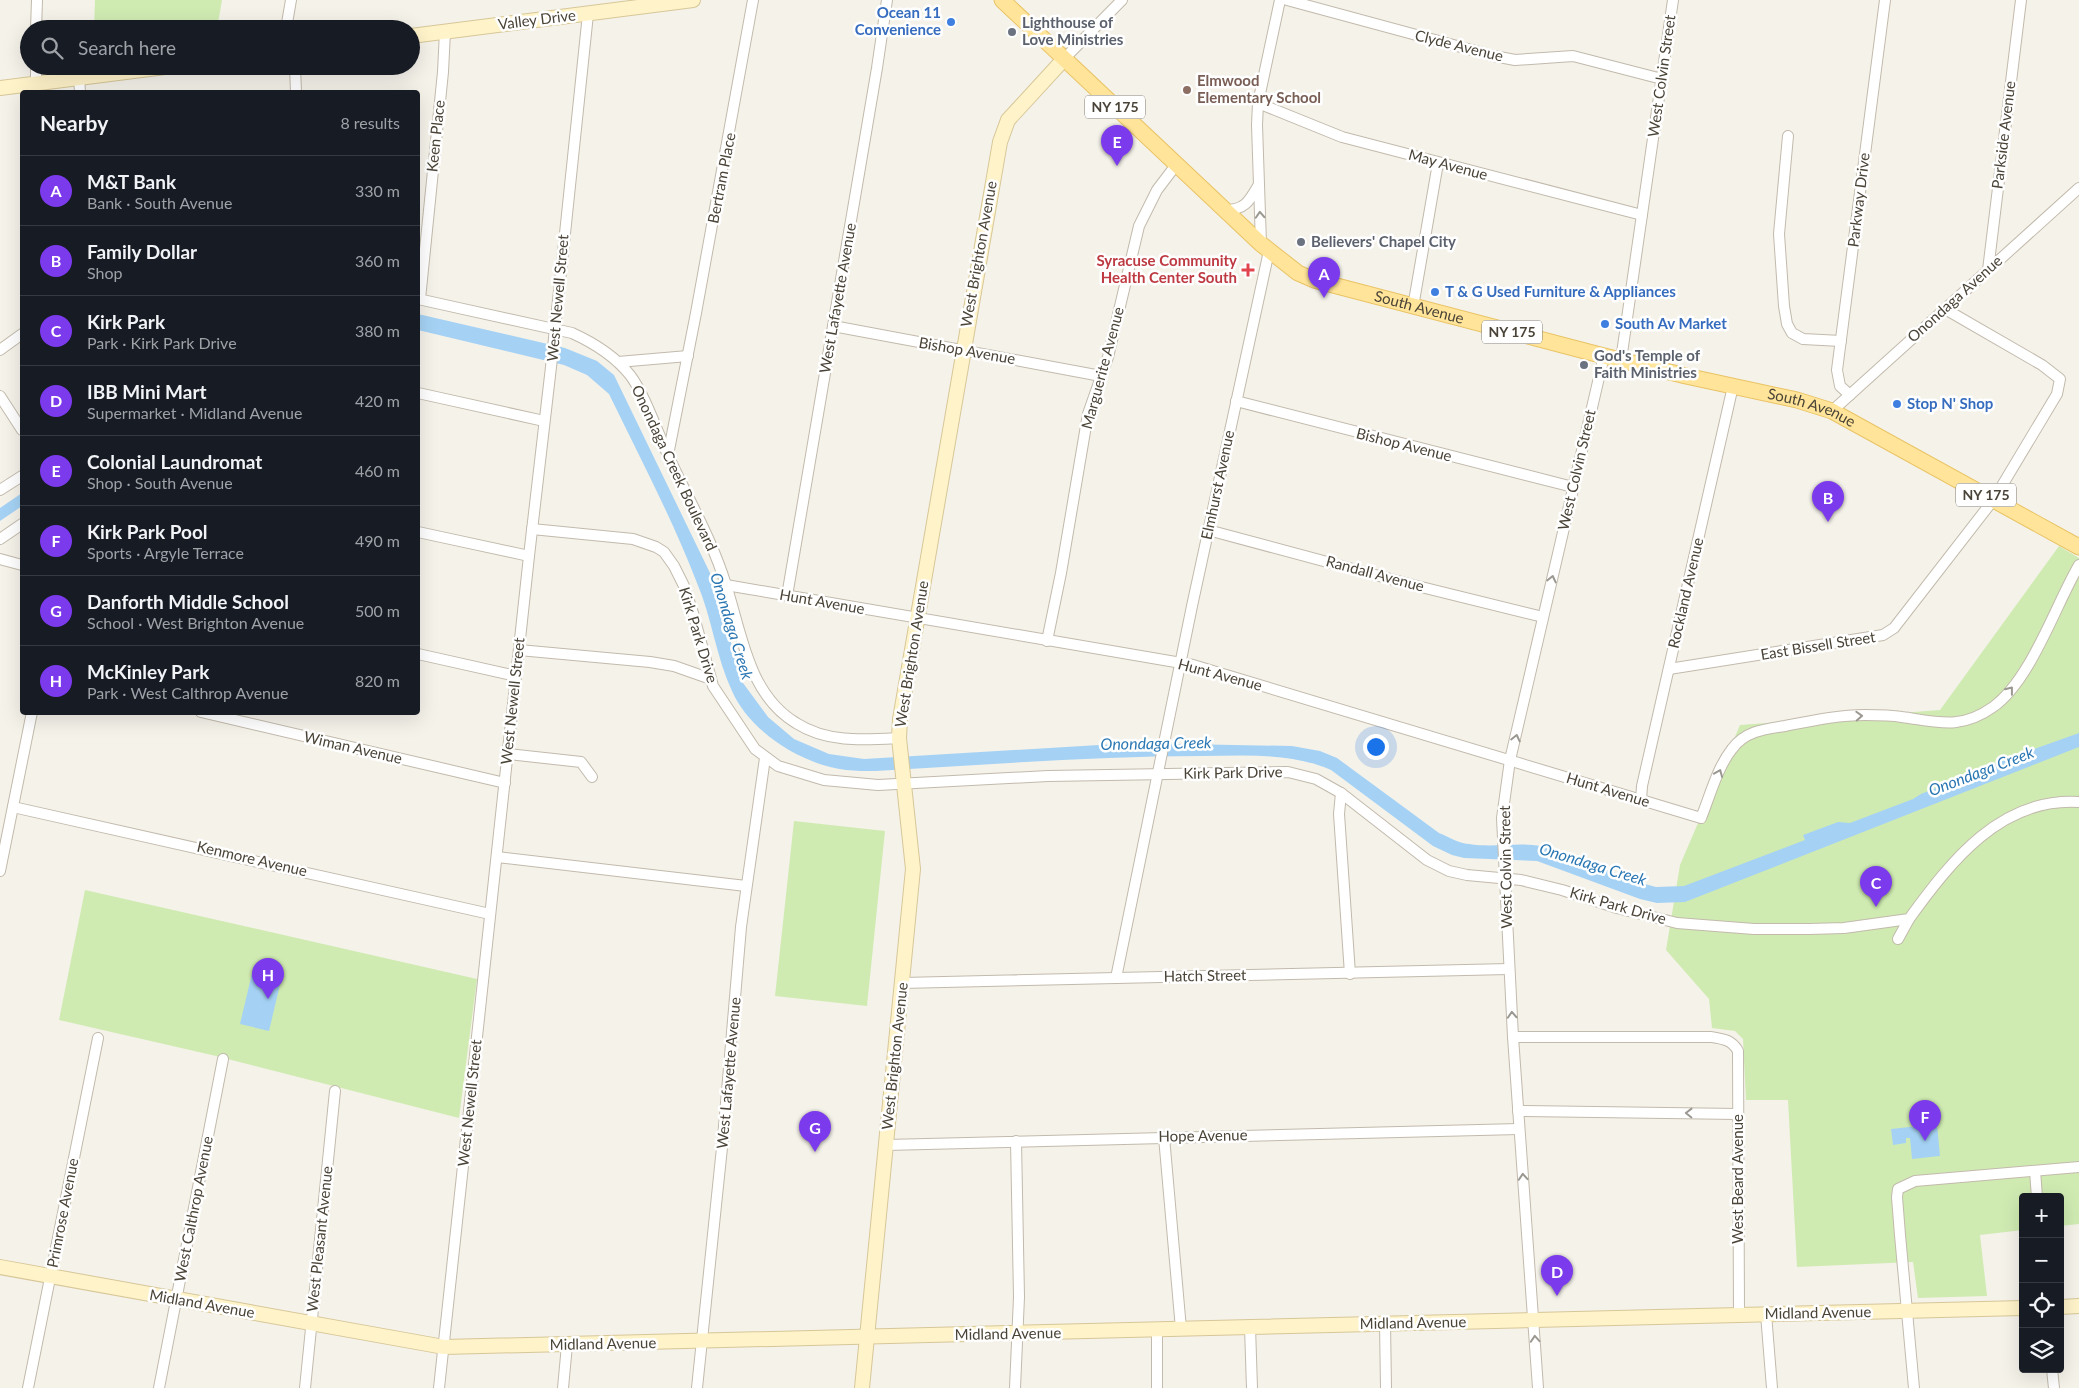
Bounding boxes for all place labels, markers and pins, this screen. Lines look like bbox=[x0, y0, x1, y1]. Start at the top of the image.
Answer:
place label: Ocean 11 Convenience bbox=[855, 3, 941, 38]
place label: Lighthouse of Love Ministries bbox=[1022, 13, 1124, 48]
marker: Ocean 11 Convenience bbox=[945, 16, 957, 28]
marker: Lighthouse of Love Ministries bbox=[1006, 26, 1018, 38]
place label: Elmwood Elementary School bbox=[1197, 71, 1321, 106]
marker: Elmwood Elementary School bbox=[1181, 84, 1193, 96]
pin: E bbox=[1101, 125, 1133, 166]
place label: Believers' Chapel City bbox=[1311, 232, 1456, 250]
marker: Believers' Chapel City bbox=[1295, 236, 1307, 248]
place label: Syracuse Community Health Center South bbox=[1096, 251, 1237, 286]
pin: A bbox=[1308, 257, 1340, 298]
marker: Syracuse Community Health Center South bbox=[1241, 263, 1255, 277]
place label: T & G Used Furniture & Appliances bbox=[1445, 282, 1676, 300]
marker: T & G Used Furniture & Appliances bbox=[1429, 286, 1441, 298]
place label: South Av Market bbox=[1615, 314, 1727, 332]
marker: South Av Market bbox=[1599, 318, 1611, 330]
place label: God's Temple of Faith Ministries bbox=[1594, 346, 1701, 381]
marker: God's Temple of Faith Ministries bbox=[1578, 359, 1590, 371]
place label: Stop N' Shop bbox=[1907, 394, 1993, 412]
marker: Stop N' Shop bbox=[1891, 398, 1903, 410]
pin: B bbox=[1812, 481, 1844, 522]
pin: C bbox=[1860, 866, 1892, 907]
pin: H bbox=[252, 958, 284, 999]
pin: F bbox=[1909, 1100, 1941, 1141]
pin: G bbox=[799, 1111, 831, 1152]
pin: D bbox=[1541, 1255, 1573, 1296]

